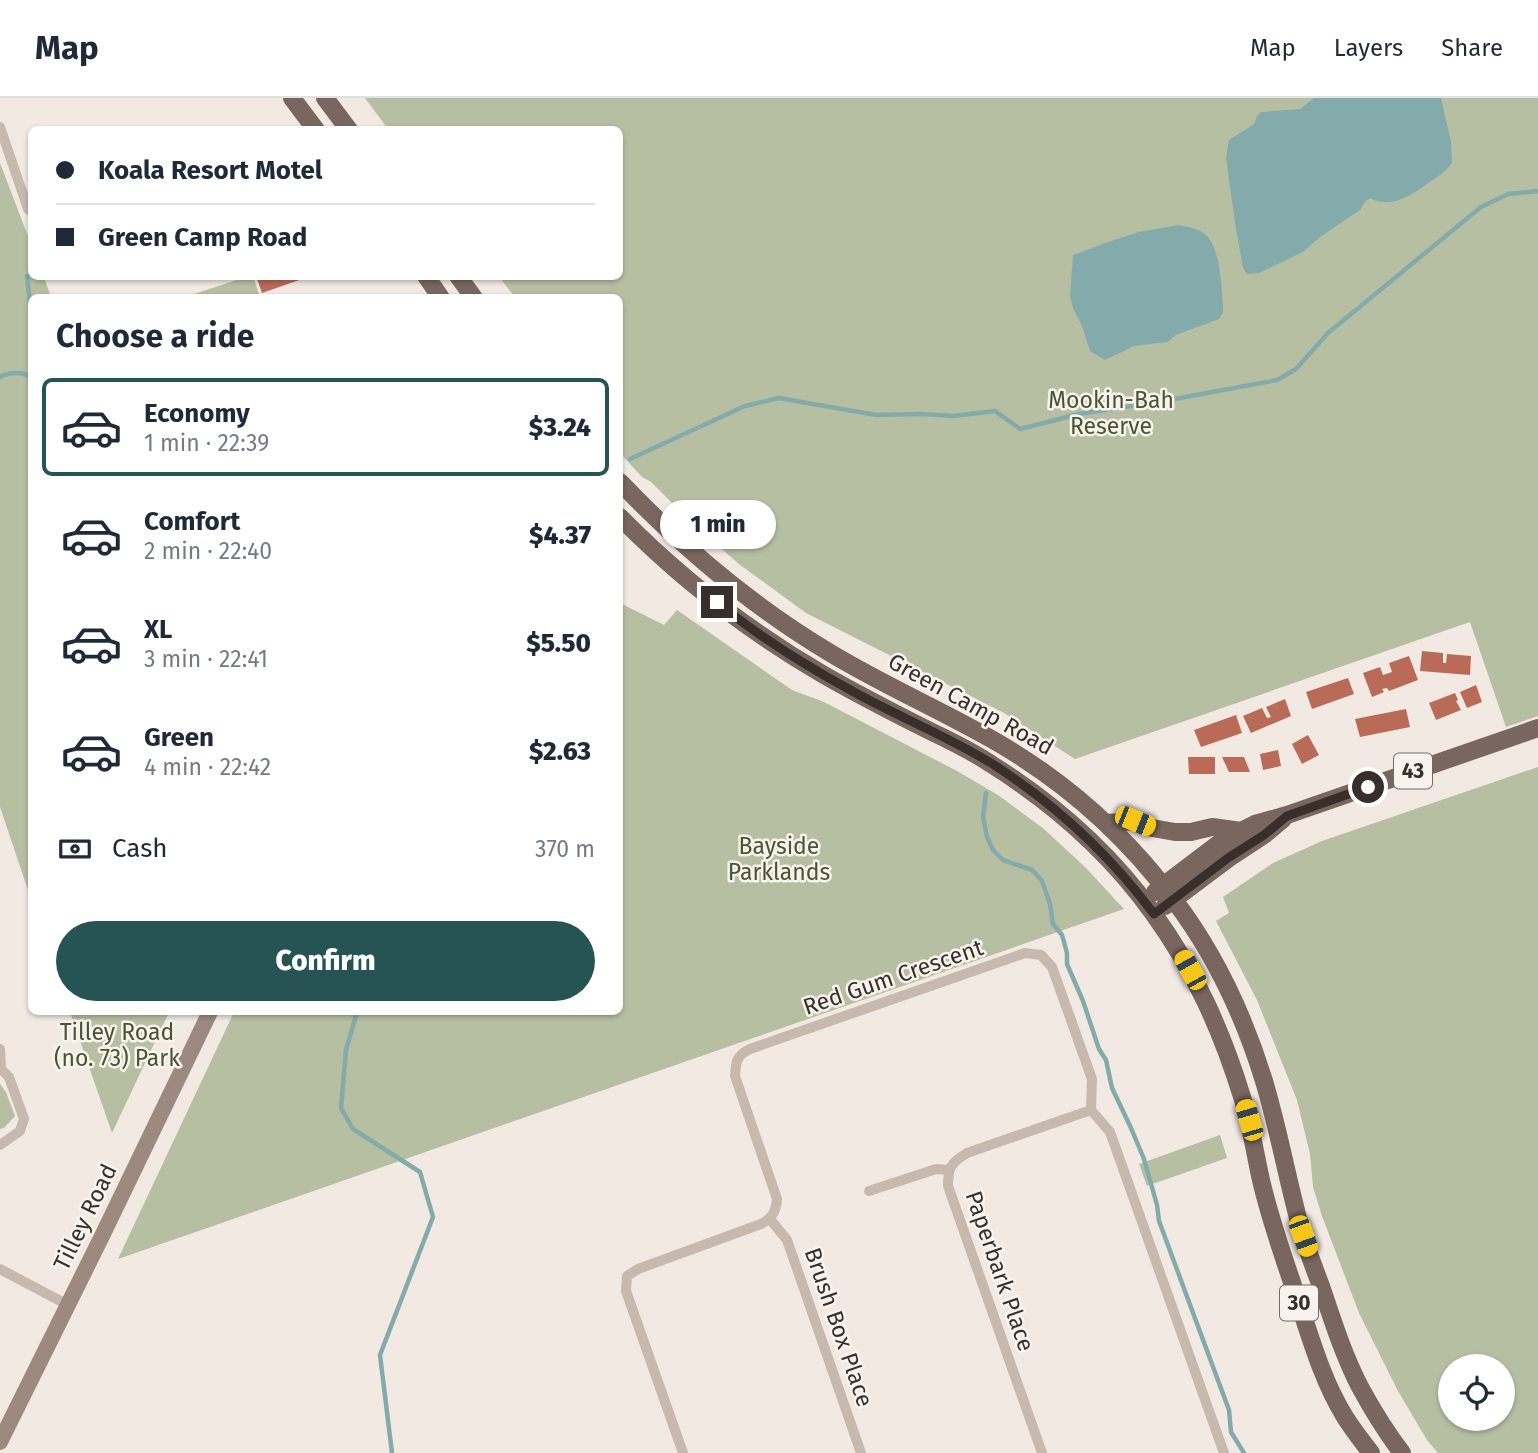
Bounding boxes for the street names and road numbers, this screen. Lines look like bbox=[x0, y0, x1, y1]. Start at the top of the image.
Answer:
street label: Green Camp Road bbox=[883, 647, 1059, 761]
road number: 43 bbox=[1394, 754, 1432, 788]
street label: Red Gum Crescent bbox=[799, 933, 987, 1021]
street label: Tilley Road bbox=[47, 1159, 123, 1275]
street label: Paperbark Place bbox=[959, 1187, 1041, 1355]
street label: Brush Box Place bbox=[799, 1244, 879, 1410]
road number: 30 bbox=[1280, 1286, 1318, 1320]

